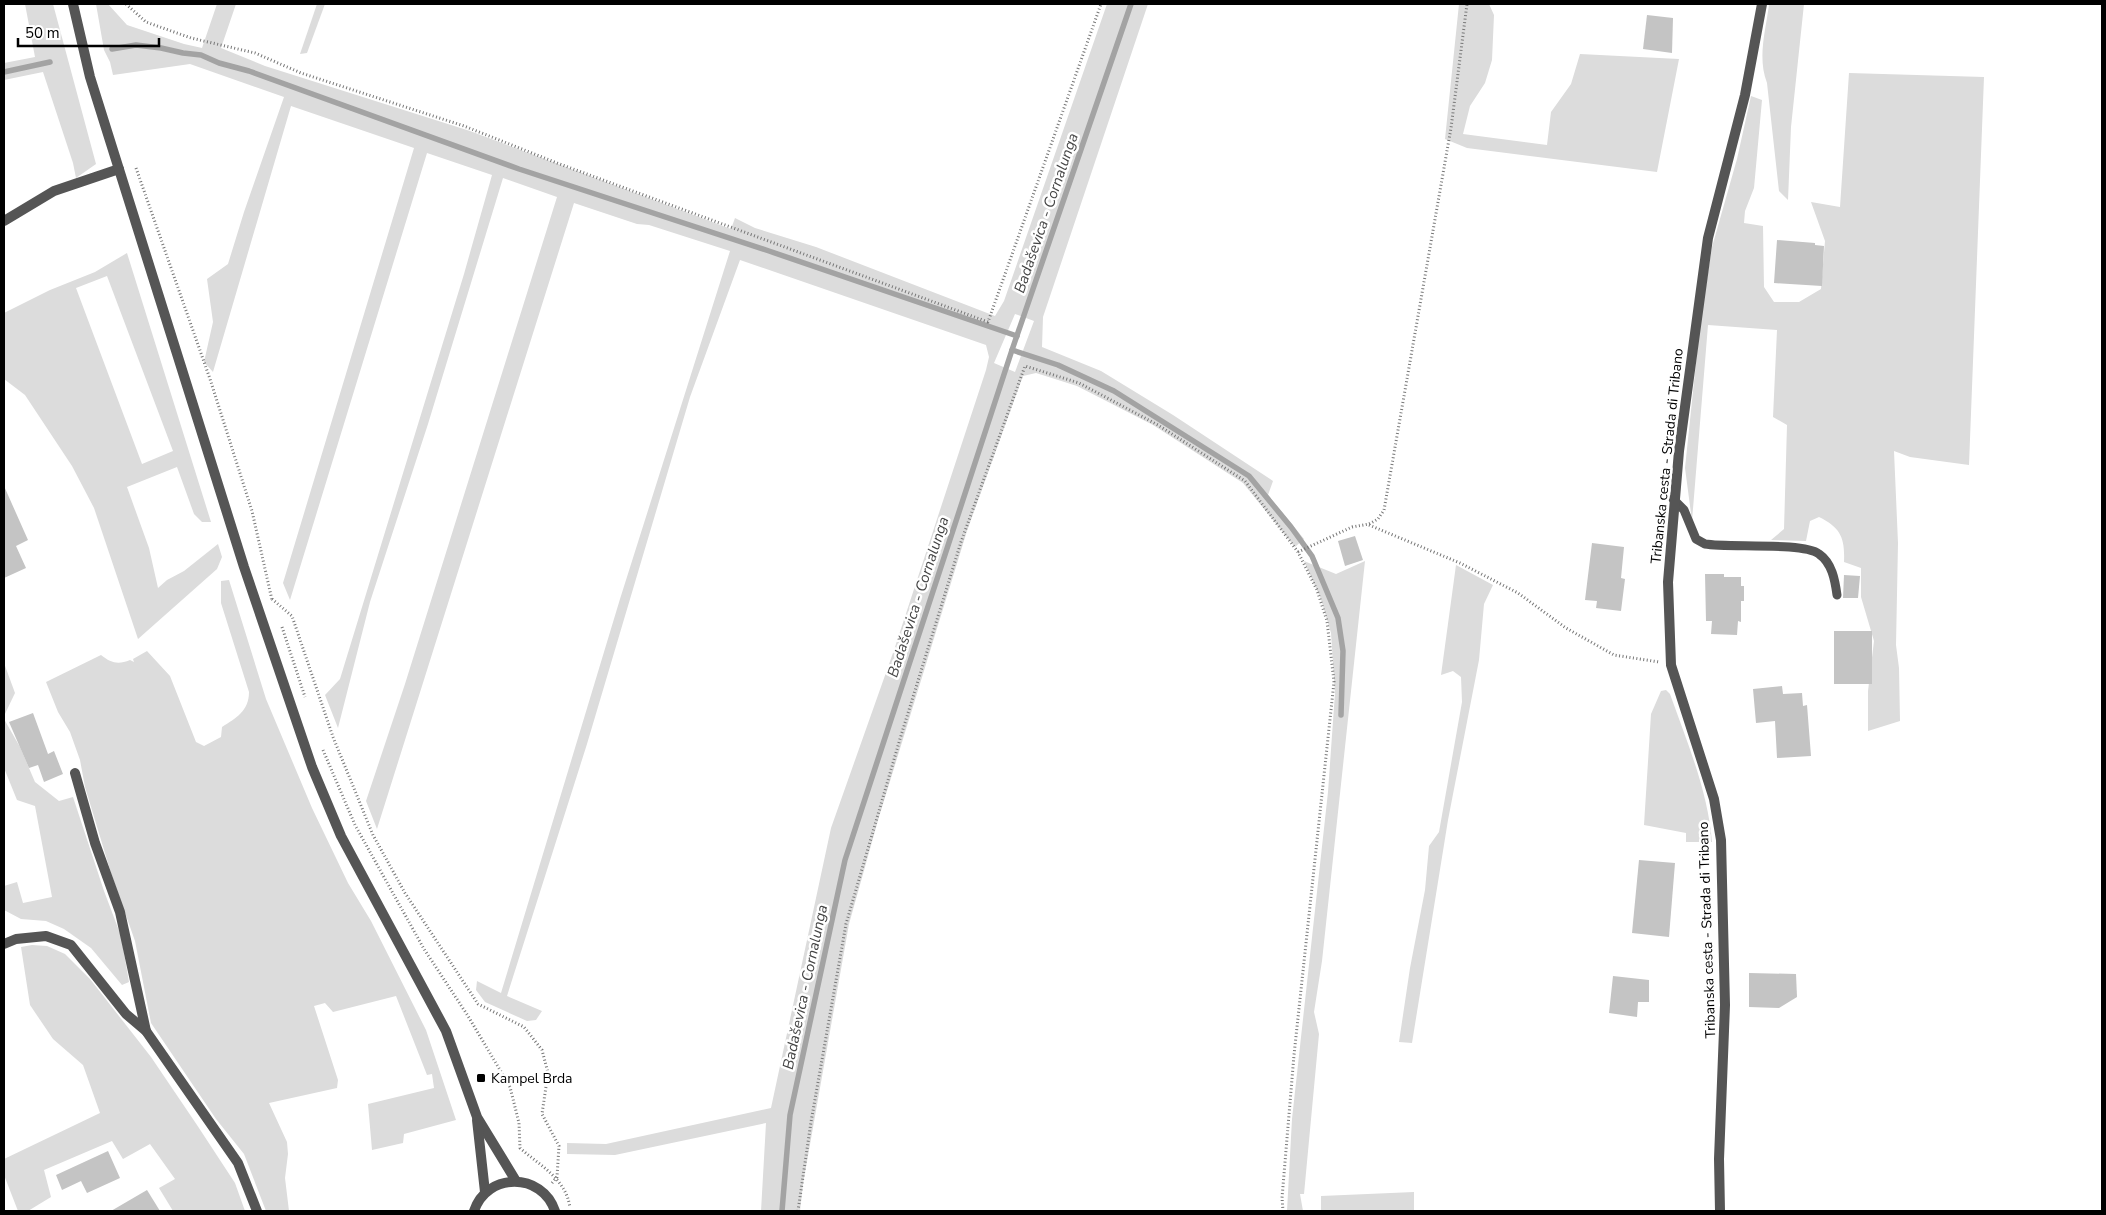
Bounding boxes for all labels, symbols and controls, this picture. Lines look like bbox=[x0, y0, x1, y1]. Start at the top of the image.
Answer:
scale bar bbox=[18, 15, 159, 47]
text: 50 m bbox=[25, 23, 60, 43]
water label: Badaševica - Cornalunga bbox=[1009, 130, 1083, 296]
street label: Tribanska cesta - Strada di Tribano bbox=[1646, 347, 1688, 565]
water label: Badaševica - Cornalunga bbox=[883, 514, 953, 680]
street label: Tribanska cesta - Strada di Tribano bbox=[1694, 821, 1720, 1039]
water label: Badaševica - Cornalunga bbox=[778, 903, 832, 1071]
place label: Kampel Brda bbox=[491, 1069, 572, 1088]
marker: Kampel Brda bbox=[475, 1072, 487, 1084]

